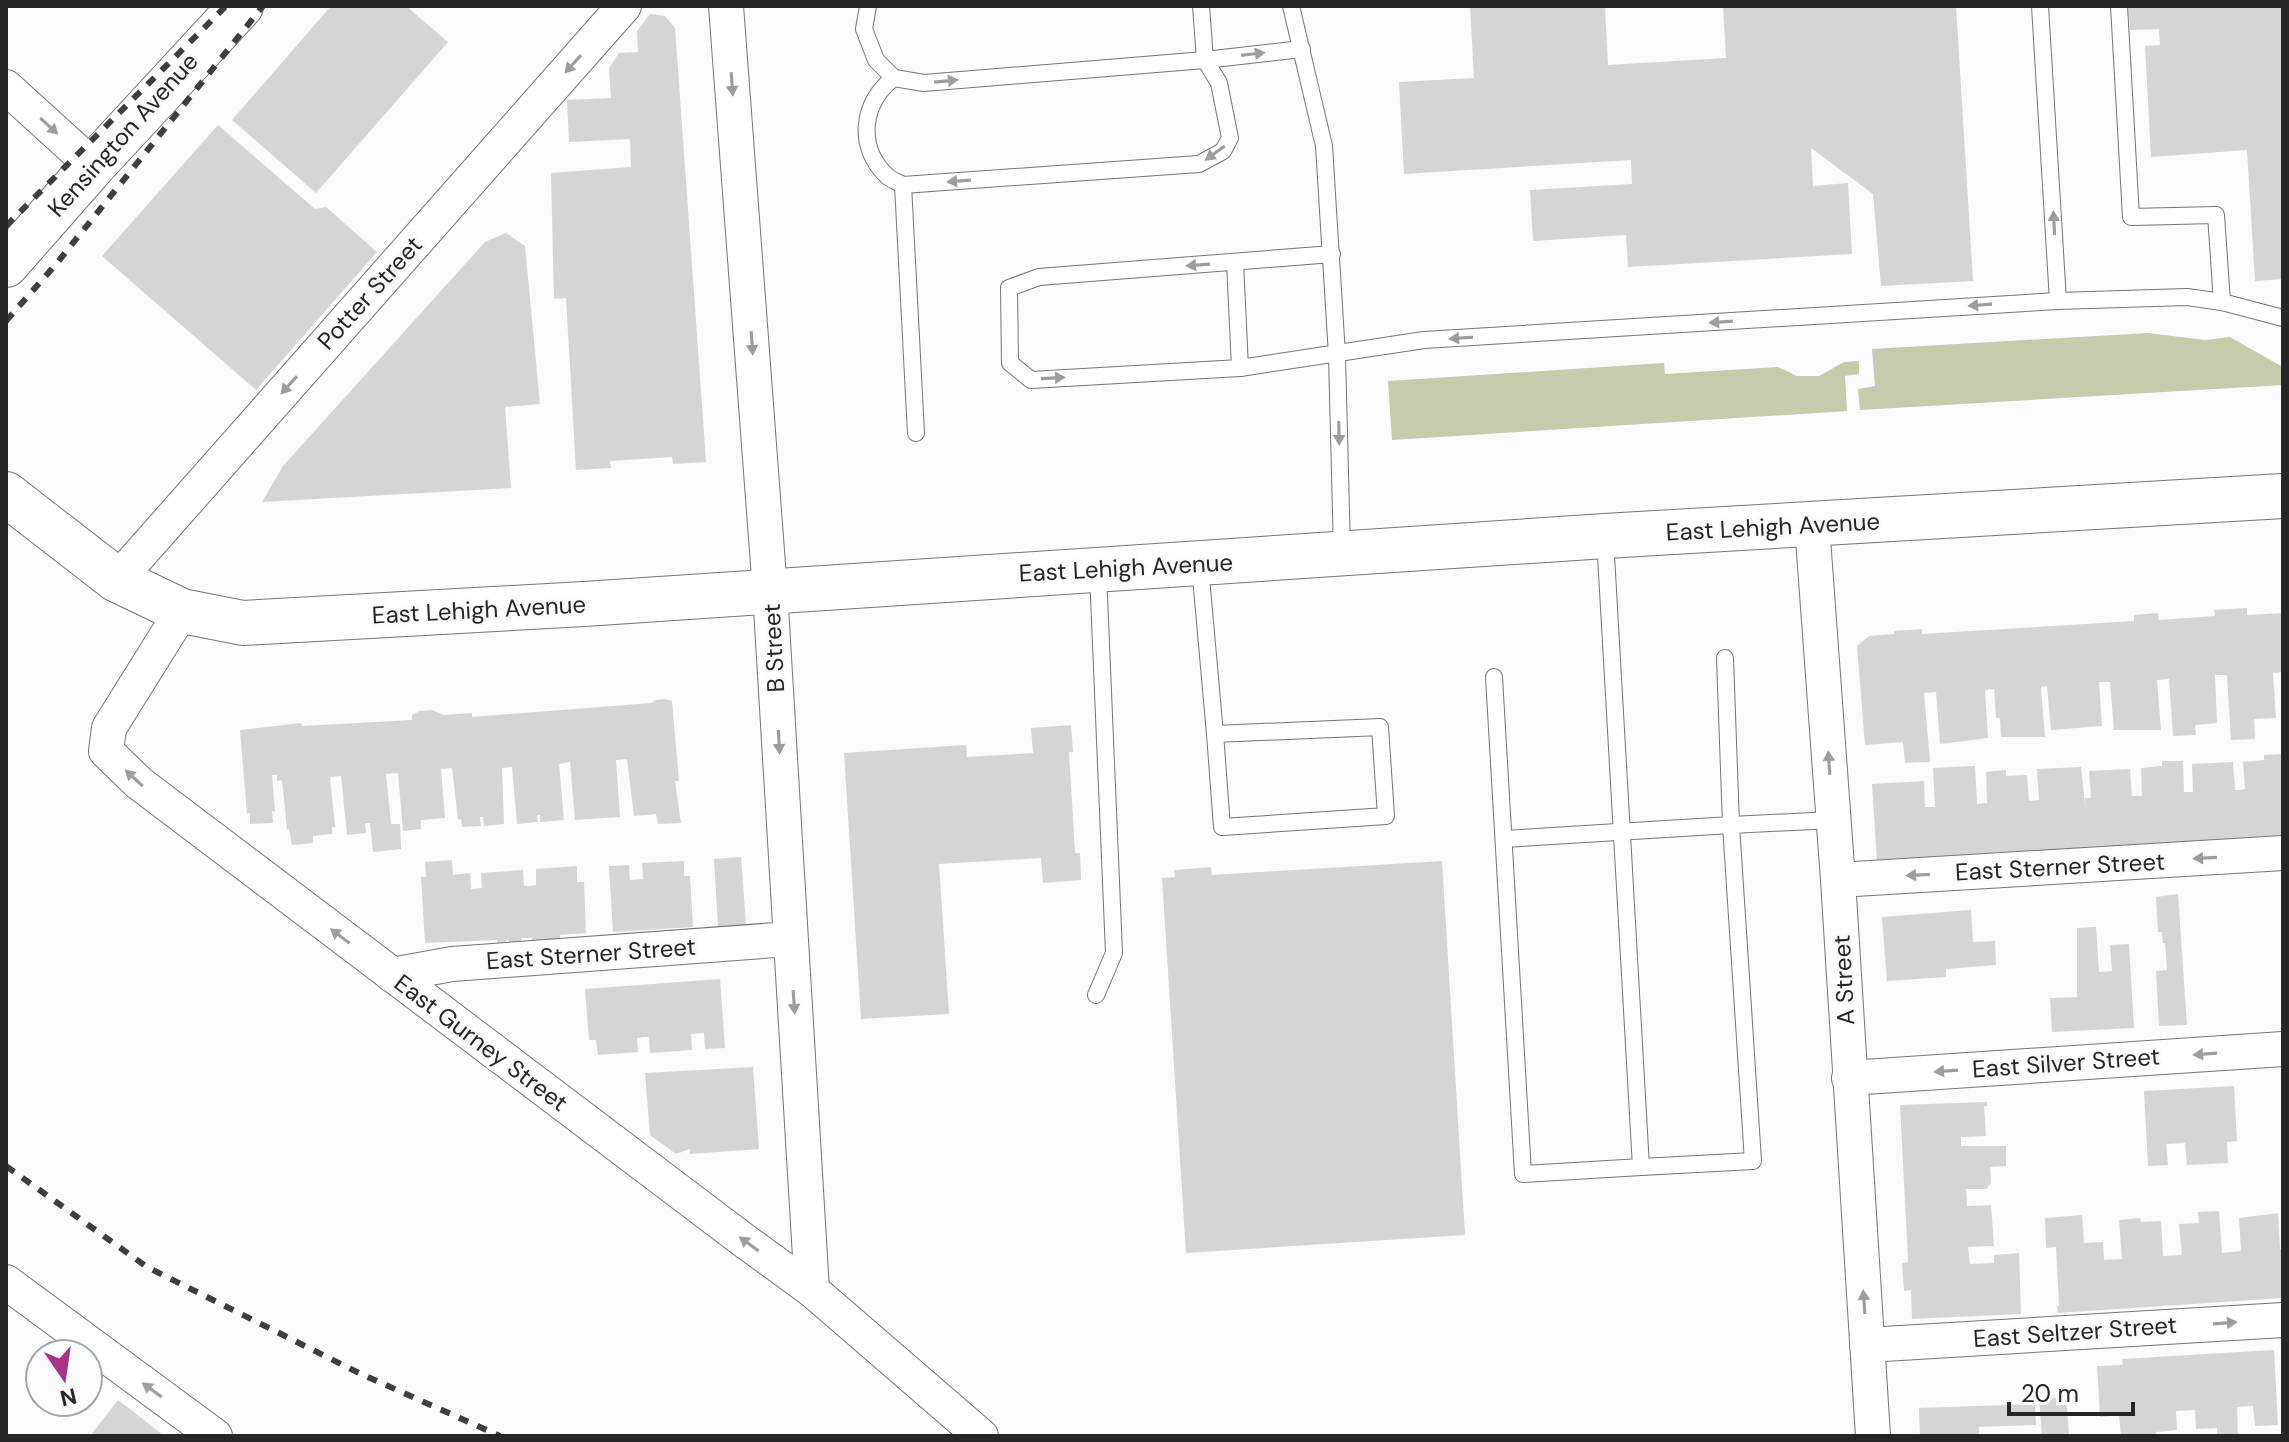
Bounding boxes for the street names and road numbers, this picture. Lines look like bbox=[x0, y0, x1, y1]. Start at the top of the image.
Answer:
street label: Kensington Avenue bbox=[41, 46, 205, 223]
street label: Potter Street bbox=[310, 229, 429, 356]
street label: East Lehigh Avenue bbox=[1665, 505, 1881, 548]
street label: East Lehigh Avenue bbox=[1018, 546, 1234, 589]
street label: East Lehigh Avenue bbox=[371, 588, 587, 631]
street label: B Street bbox=[756, 603, 791, 693]
street label: East Sterner Street bbox=[1954, 846, 2166, 887]
street label: East Sterner Street bbox=[485, 931, 697, 976]
street label: A Street bbox=[1826, 934, 1861, 1026]
street label: East Gurney Street bbox=[388, 967, 574, 1118]
street label: East Silver Street bbox=[1971, 1040, 2161, 1085]
street label: East Seltzer Street bbox=[1972, 1309, 2178, 1354]

